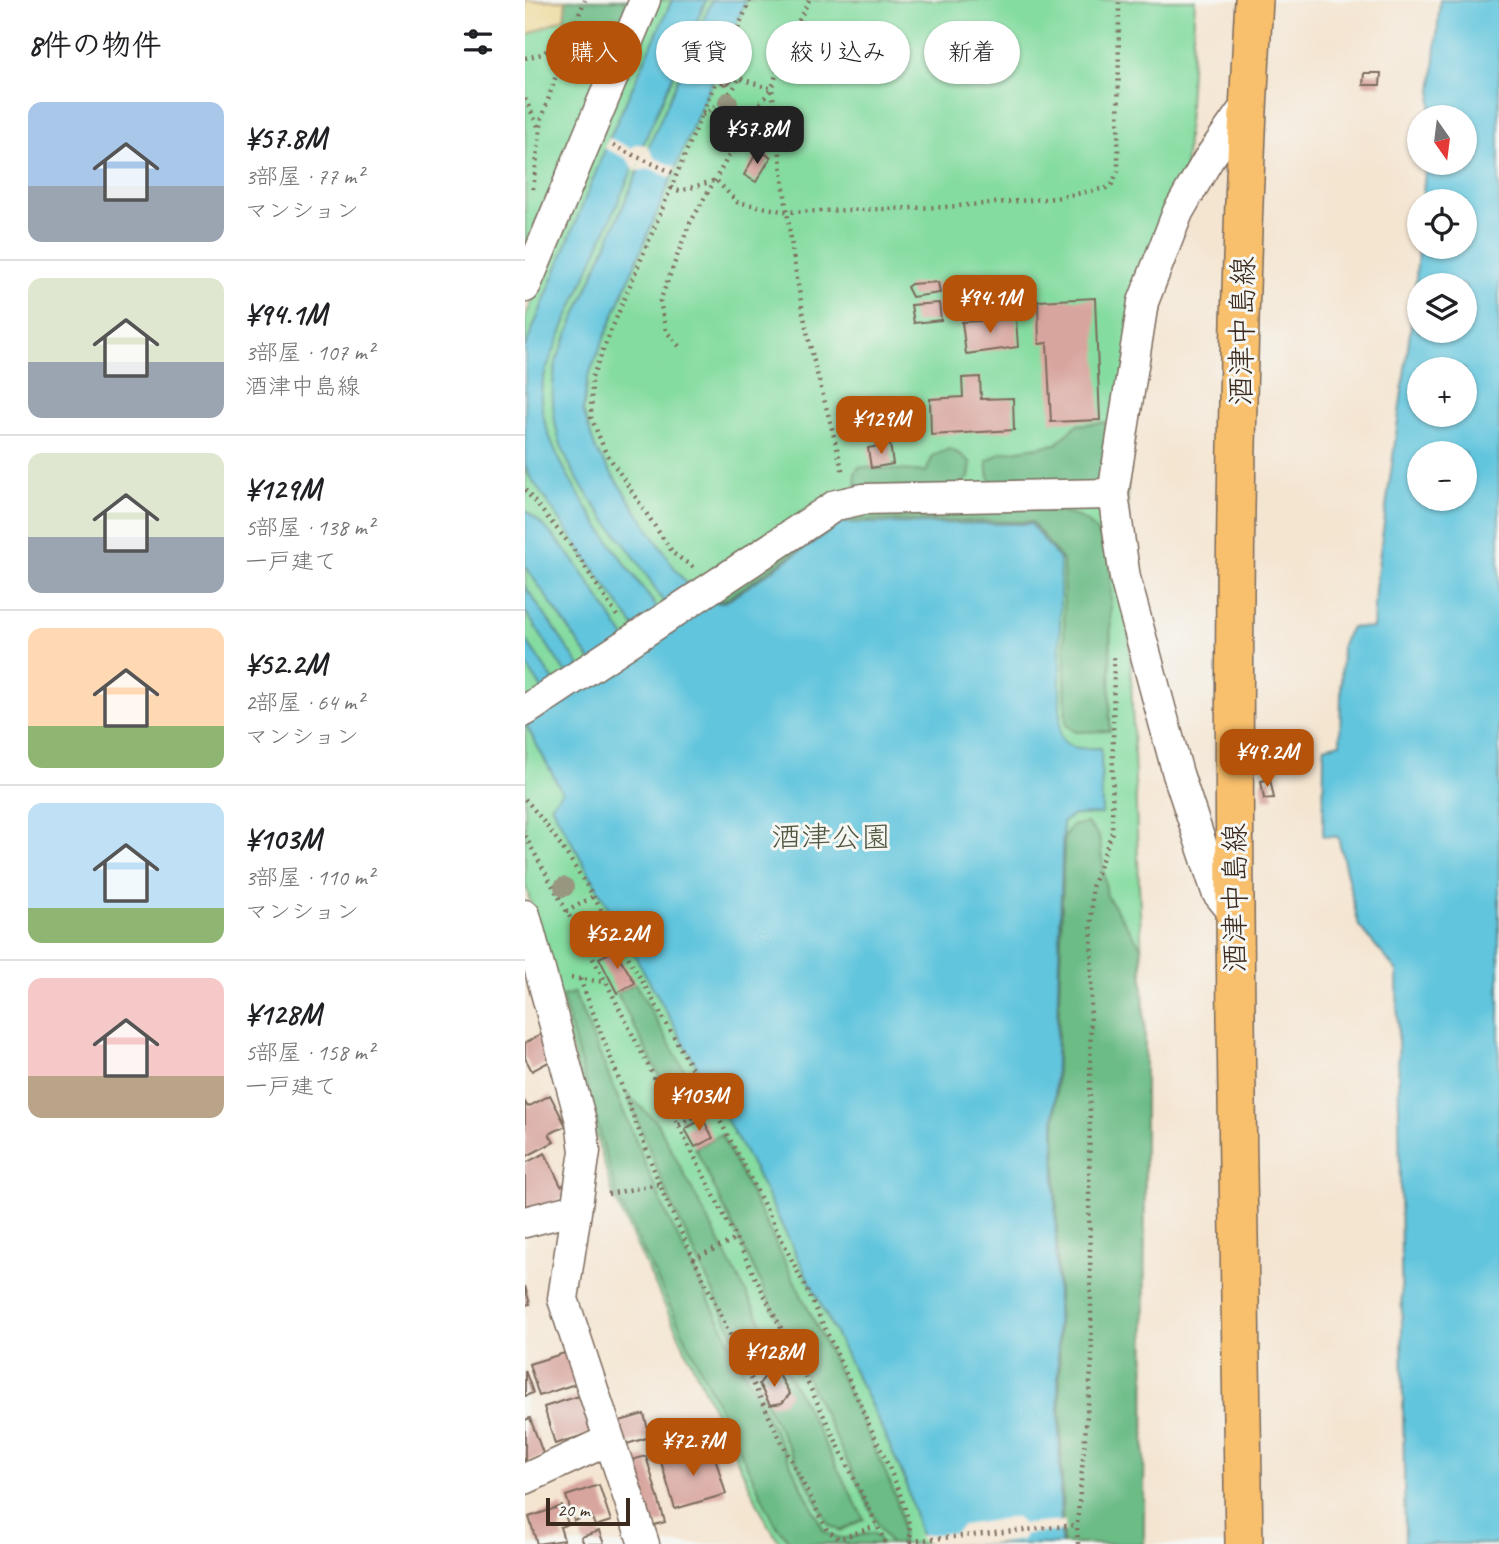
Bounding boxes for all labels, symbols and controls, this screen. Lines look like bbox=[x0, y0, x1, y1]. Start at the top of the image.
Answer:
chip: 購入 bbox=[546, 21, 642, 84]
chip: 賃貸 bbox=[656, 21, 752, 84]
chip: 絞り込み bbox=[766, 21, 910, 84]
chip: 新着 bbox=[924, 21, 1020, 84]
icon: filters bbox=[459, 23, 497, 61]
text: 8件の物件 bbox=[28, 26, 162, 64]
north arrow bbox=[1407, 105, 1477, 175]
map controls bbox=[1407, 105, 1477, 511]
pin: ¥57.8M bbox=[700, 106, 814, 166]
text: ¥57.8M bbox=[726, 114, 788, 143]
text: ¥57.8M bbox=[245, 119, 326, 157]
icon: home bbox=[84, 130, 168, 214]
text: 3部屋 · 77 m² bbox=[245, 162, 363, 191]
button: locate bbox=[1407, 189, 1477, 259]
text: マンション bbox=[245, 196, 359, 225]
street label: 酒津中島線 bbox=[1222, 256, 1262, 406]
button: layers bbox=[1407, 273, 1477, 343]
pin: ¥94.1M bbox=[933, 276, 1047, 335]
text: ¥94.1M bbox=[959, 283, 1021, 312]
text: ¥94.1M bbox=[245, 295, 326, 333]
icon: home bbox=[84, 306, 168, 390]
text: 3部屋 · 107 m² bbox=[245, 338, 374, 367]
button: + bbox=[1407, 357, 1477, 427]
text: 酒津中島線 bbox=[245, 372, 360, 401]
pin: ¥129M bbox=[832, 396, 930, 456]
text: ¥129M bbox=[852, 404, 910, 433]
button: − bbox=[1407, 441, 1477, 511]
text: ¥129M bbox=[245, 470, 321, 508]
icon: home bbox=[84, 481, 168, 565]
text: 5部屋 · 138 m² bbox=[245, 513, 374, 542]
text: 一戸建て bbox=[245, 547, 337, 576]
text: ¥52.2M bbox=[245, 645, 326, 683]
icon: home bbox=[84, 656, 168, 740]
text: 2部屋 · 64 m² bbox=[245, 688, 363, 717]
text: マンション bbox=[245, 722, 359, 751]
pin: ¥49.2M bbox=[1210, 730, 1324, 789]
text: ¥49.2M bbox=[1236, 737, 1298, 766]
park label: 酒津公園 bbox=[771, 818, 891, 856]
text: ¥103M bbox=[245, 820, 321, 858]
street label: 酒津中島線 bbox=[1216, 823, 1254, 973]
icon: home bbox=[84, 831, 168, 915]
text: 3部屋 · 110 m² bbox=[245, 863, 374, 892]
text: マンション bbox=[245, 897, 359, 926]
pin: ¥52.2M bbox=[560, 912, 674, 971]
text: ¥52.2M bbox=[586, 919, 648, 948]
text: ¥128M bbox=[245, 995, 321, 1033]
icon: home bbox=[84, 1006, 168, 1090]
text: 5部屋 · 158 m² bbox=[245, 1038, 374, 1067]
text: 一戸建て bbox=[245, 1072, 337, 1101]
pin: ¥103M bbox=[650, 1074, 748, 1133]
text: ¥103M bbox=[670, 1081, 728, 1110]
pin: ¥128M bbox=[725, 1330, 823, 1389]
text: ¥128M bbox=[745, 1337, 803, 1366]
pin: ¥72.7M bbox=[636, 1418, 750, 1478]
text: ¥72.7M bbox=[662, 1426, 724, 1455]
scale bar bbox=[546, 1495, 630, 1527]
text: 20 m bbox=[557, 1498, 589, 1522]

